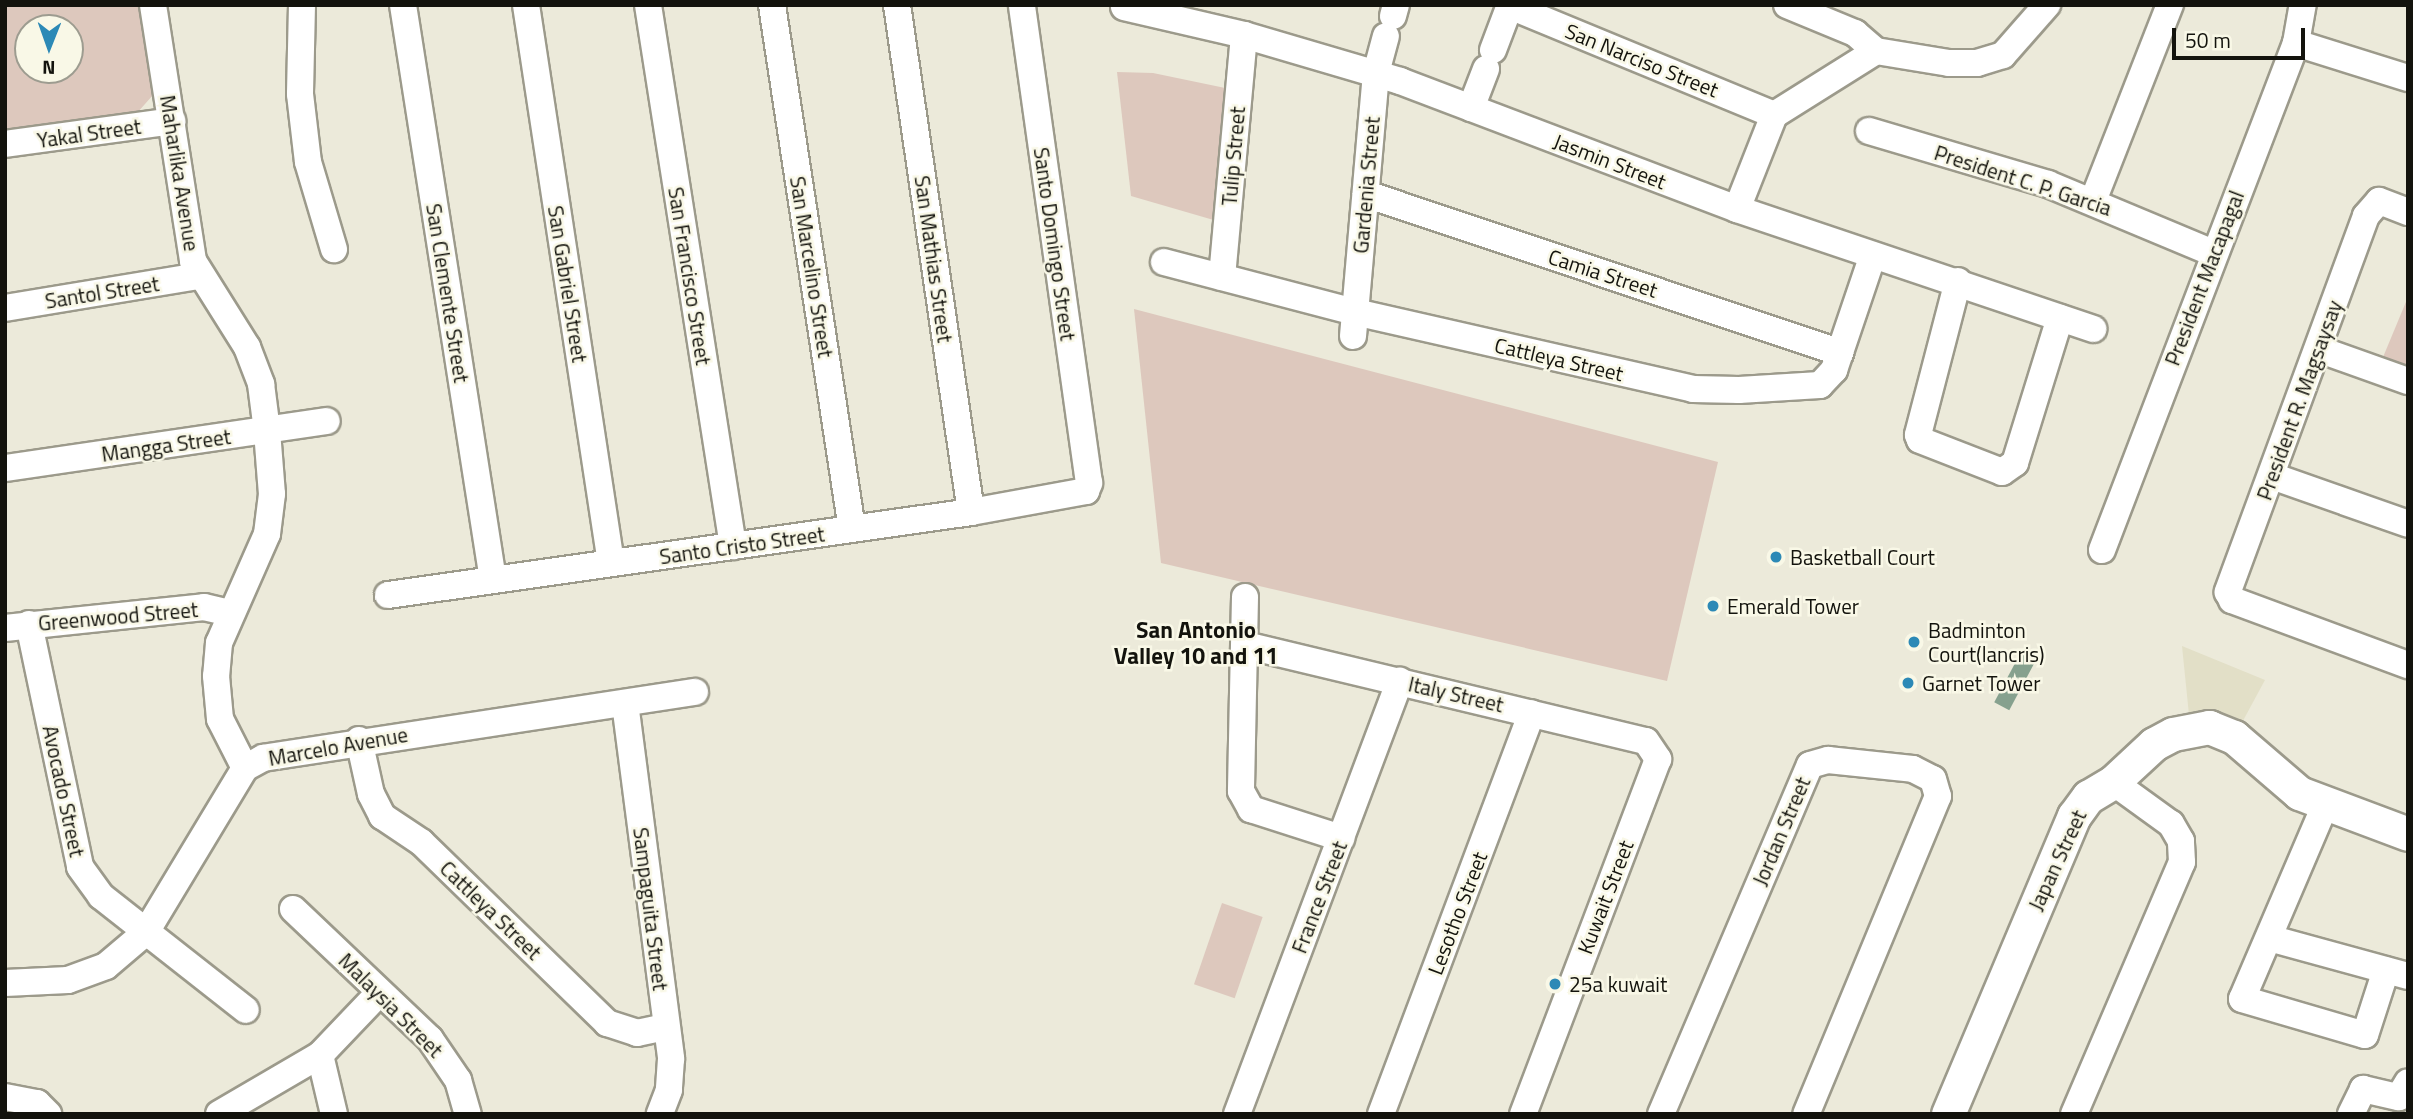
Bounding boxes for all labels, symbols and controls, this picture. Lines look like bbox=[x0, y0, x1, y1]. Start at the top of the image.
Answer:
north arrow bbox=[14, 14, 84, 84]
scale bar bbox=[2175, 14, 2308, 58]
street label: San Narciso Street bbox=[1562, 18, 1722, 102]
text: 50 m bbox=[2185, 24, 2231, 56]
text: N bbox=[42, 54, 56, 83]
street label: Maharlika Avenue bbox=[155, 93, 205, 253]
street label: Tulip Street bbox=[1216, 105, 1250, 207]
street label: Yakal Street bbox=[35, 113, 143, 153]
street label: Gardenia Street bbox=[1347, 116, 1385, 254]
street label: Jasmin Street bbox=[1550, 128, 1670, 194]
street label: President C. P. Garcia bbox=[1931, 139, 2115, 221]
street label: Santo Domingo Street bbox=[1029, 146, 1081, 342]
street label: San Mathias Street bbox=[910, 174, 958, 344]
street label: San Marcelino Street bbox=[785, 175, 839, 359]
street label: San Francisco Street bbox=[663, 185, 717, 367]
street label: President Macapagal bbox=[2159, 187, 2249, 369]
street label: San Clemente Street bbox=[421, 202, 475, 384]
street label: San Gabriel Street bbox=[543, 204, 593, 364]
street label: Camia Street bbox=[1545, 243, 1661, 303]
street label: Santol Street bbox=[43, 271, 161, 313]
street label: President R. Magsaysay bbox=[2251, 297, 2347, 503]
street label: Cattleya Street bbox=[1492, 332, 1626, 386]
street label: Mangga Street bbox=[100, 423, 232, 467]
street label: Santo Cristo Street bbox=[658, 521, 826, 569]
place label: Basketball Court bbox=[1790, 544, 1935, 570]
marker: Basketball Court bbox=[1768, 549, 1784, 565]
place label: Emerald Tower bbox=[1727, 593, 1859, 619]
street label: Greenwood Street bbox=[37, 596, 199, 636]
marker: Emerald Tower bbox=[1705, 598, 1721, 614]
district label: San Antonio Valley 10 and 11 bbox=[1114, 616, 1278, 670]
place label: Badminton Court(lancris) bbox=[1928, 617, 2045, 667]
marker: Badminton Court(lancris) bbox=[1906, 634, 1922, 650]
place label: Garnet Tower bbox=[1922, 670, 2040, 696]
street label: Italy Street bbox=[1406, 671, 1506, 717]
marker: Garnet Tower bbox=[1900, 675, 1916, 691]
street label: Marcelo Avenue bbox=[266, 721, 410, 771]
street label: Avocado Street bbox=[38, 723, 90, 859]
street label: Jordan Street bbox=[1747, 773, 1815, 889]
street label: Japan Street bbox=[2023, 806, 2091, 914]
street label: Sampaguita Street bbox=[628, 826, 674, 992]
street label: Kuwait Street bbox=[1572, 836, 1638, 958]
street label: France Street bbox=[1286, 837, 1352, 957]
street label: Lesotho Street bbox=[1422, 848, 1492, 978]
street label: Cattleya Street bbox=[435, 855, 547, 965]
street label: Malaysia Street bbox=[334, 948, 448, 1062]
place label: 25a kuwait bbox=[1569, 971, 1667, 997]
marker: 25a kuwait bbox=[1547, 976, 1563, 992]

